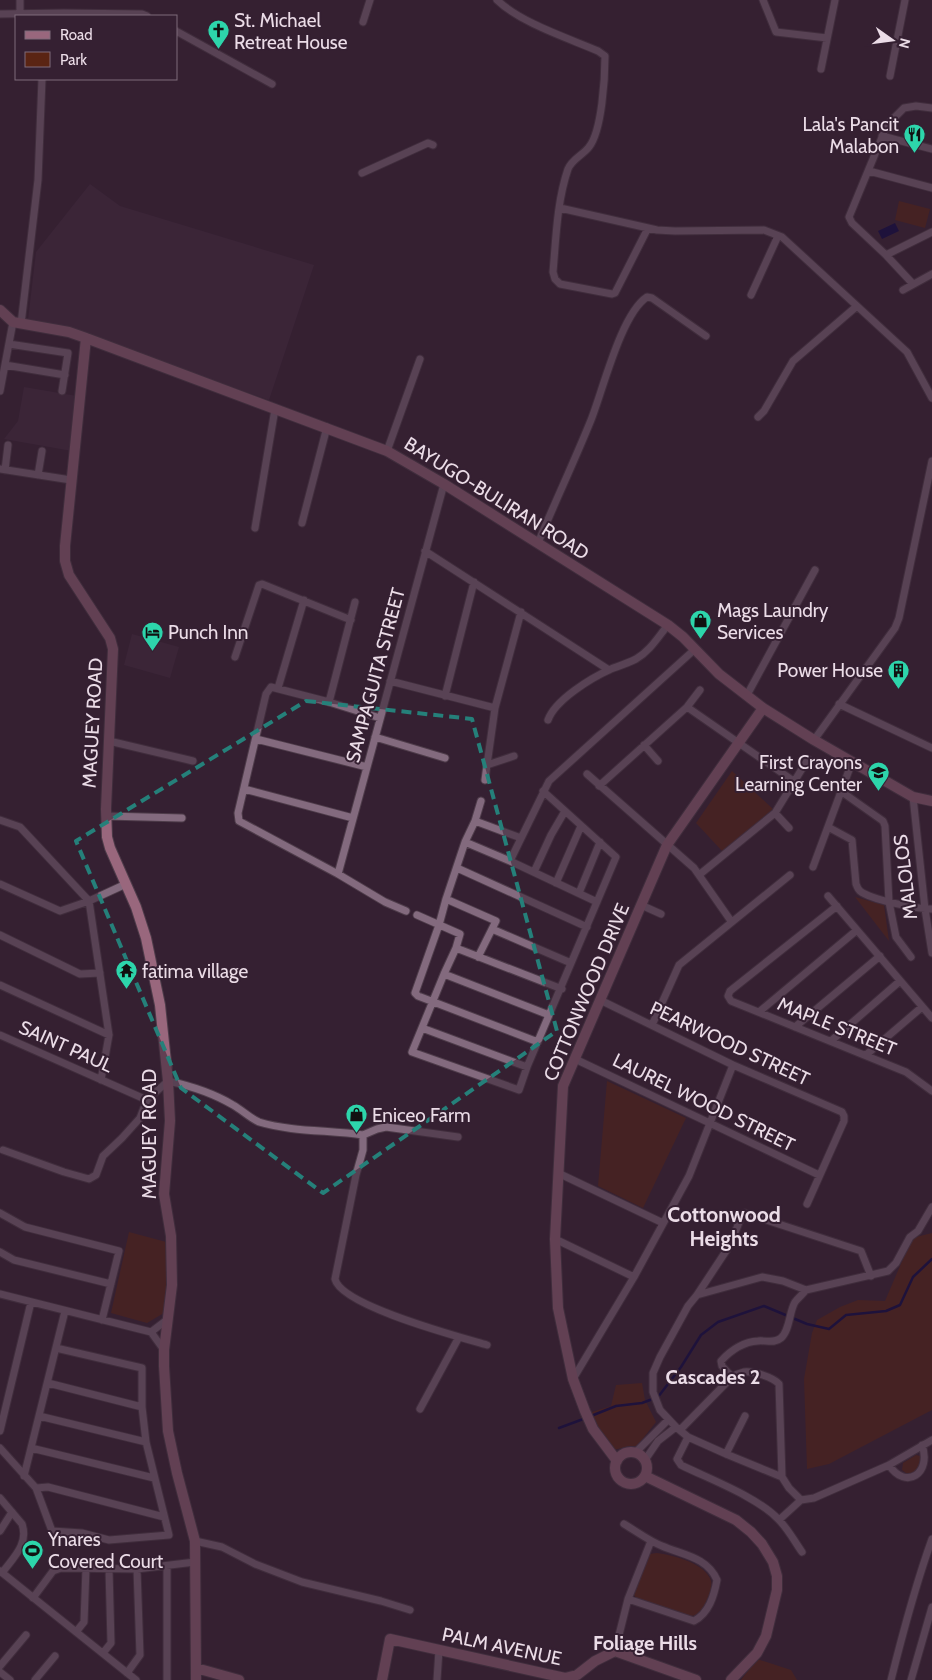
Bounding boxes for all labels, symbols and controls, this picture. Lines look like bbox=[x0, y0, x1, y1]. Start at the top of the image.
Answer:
place label: St. Michael Retreat House bbox=[234, 9, 348, 54]
legend bbox=[15, 15, 178, 80]
north arrow bbox=[867, 15, 917, 65]
church icon: St. Michael Retreat House bbox=[206, 19, 230, 50]
text: Road bbox=[60, 26, 93, 44]
text: N bbox=[895, 36, 915, 50]
text: Park bbox=[60, 51, 87, 69]
place label: Lala's Pancit Malabon bbox=[803, 113, 900, 158]
restaurant icon: Lala's Pancit Malabon bbox=[903, 123, 927, 154]
street label: BAYUGO-BULIRAN ROAD bbox=[400, 432, 594, 565]
street label: SAMPAGUITA STREET bbox=[341, 585, 410, 765]
place label: Mags Laundry Services bbox=[717, 599, 829, 644]
shop icon: Mags Laundry Services bbox=[689, 609, 713, 640]
hotel icon: Punch Inn bbox=[140, 620, 164, 651]
place label: Punch Inn bbox=[168, 621, 248, 644]
street label: MAGUEY ROAD bbox=[78, 657, 107, 789]
building icon: Power House bbox=[887, 658, 911, 689]
place label: Power House bbox=[777, 659, 883, 682]
place label: First Crayons Learning Center bbox=[735, 751, 862, 796]
school or university icon: First Crayons Learning Center bbox=[866, 761, 890, 792]
street label: MALOLOS bbox=[889, 833, 922, 921]
street label: COTTONWOOD DRIVE bbox=[539, 900, 634, 1085]
temple icon: fatima village bbox=[114, 959, 138, 990]
place label: fatima village bbox=[142, 960, 249, 983]
street label: MAPLE STREET bbox=[774, 992, 900, 1061]
street label: PEARWOOD STREET bbox=[646, 996, 813, 1091]
street label: SAINT PAUL bbox=[15, 1016, 117, 1078]
street label: LAUREL WOOD STREET bbox=[609, 1048, 798, 1157]
street label: MAGUEY ROAD bbox=[138, 1069, 161, 1199]
shop icon: Eniceo Farm bbox=[344, 1103, 368, 1134]
place label: Eniceo Farm bbox=[372, 1104, 471, 1127]
district label: Cottonwood Heights bbox=[667, 1202, 781, 1251]
district label: Cascades 2 bbox=[666, 1365, 760, 1389]
place label: Ynares Covered Court bbox=[47, 1528, 164, 1573]
sports icon: Ynares Covered Court bbox=[20, 1538, 44, 1569]
street label: PALM AVENUE bbox=[440, 1623, 564, 1670]
district label: Foliage Hills bbox=[593, 1631, 697, 1655]

